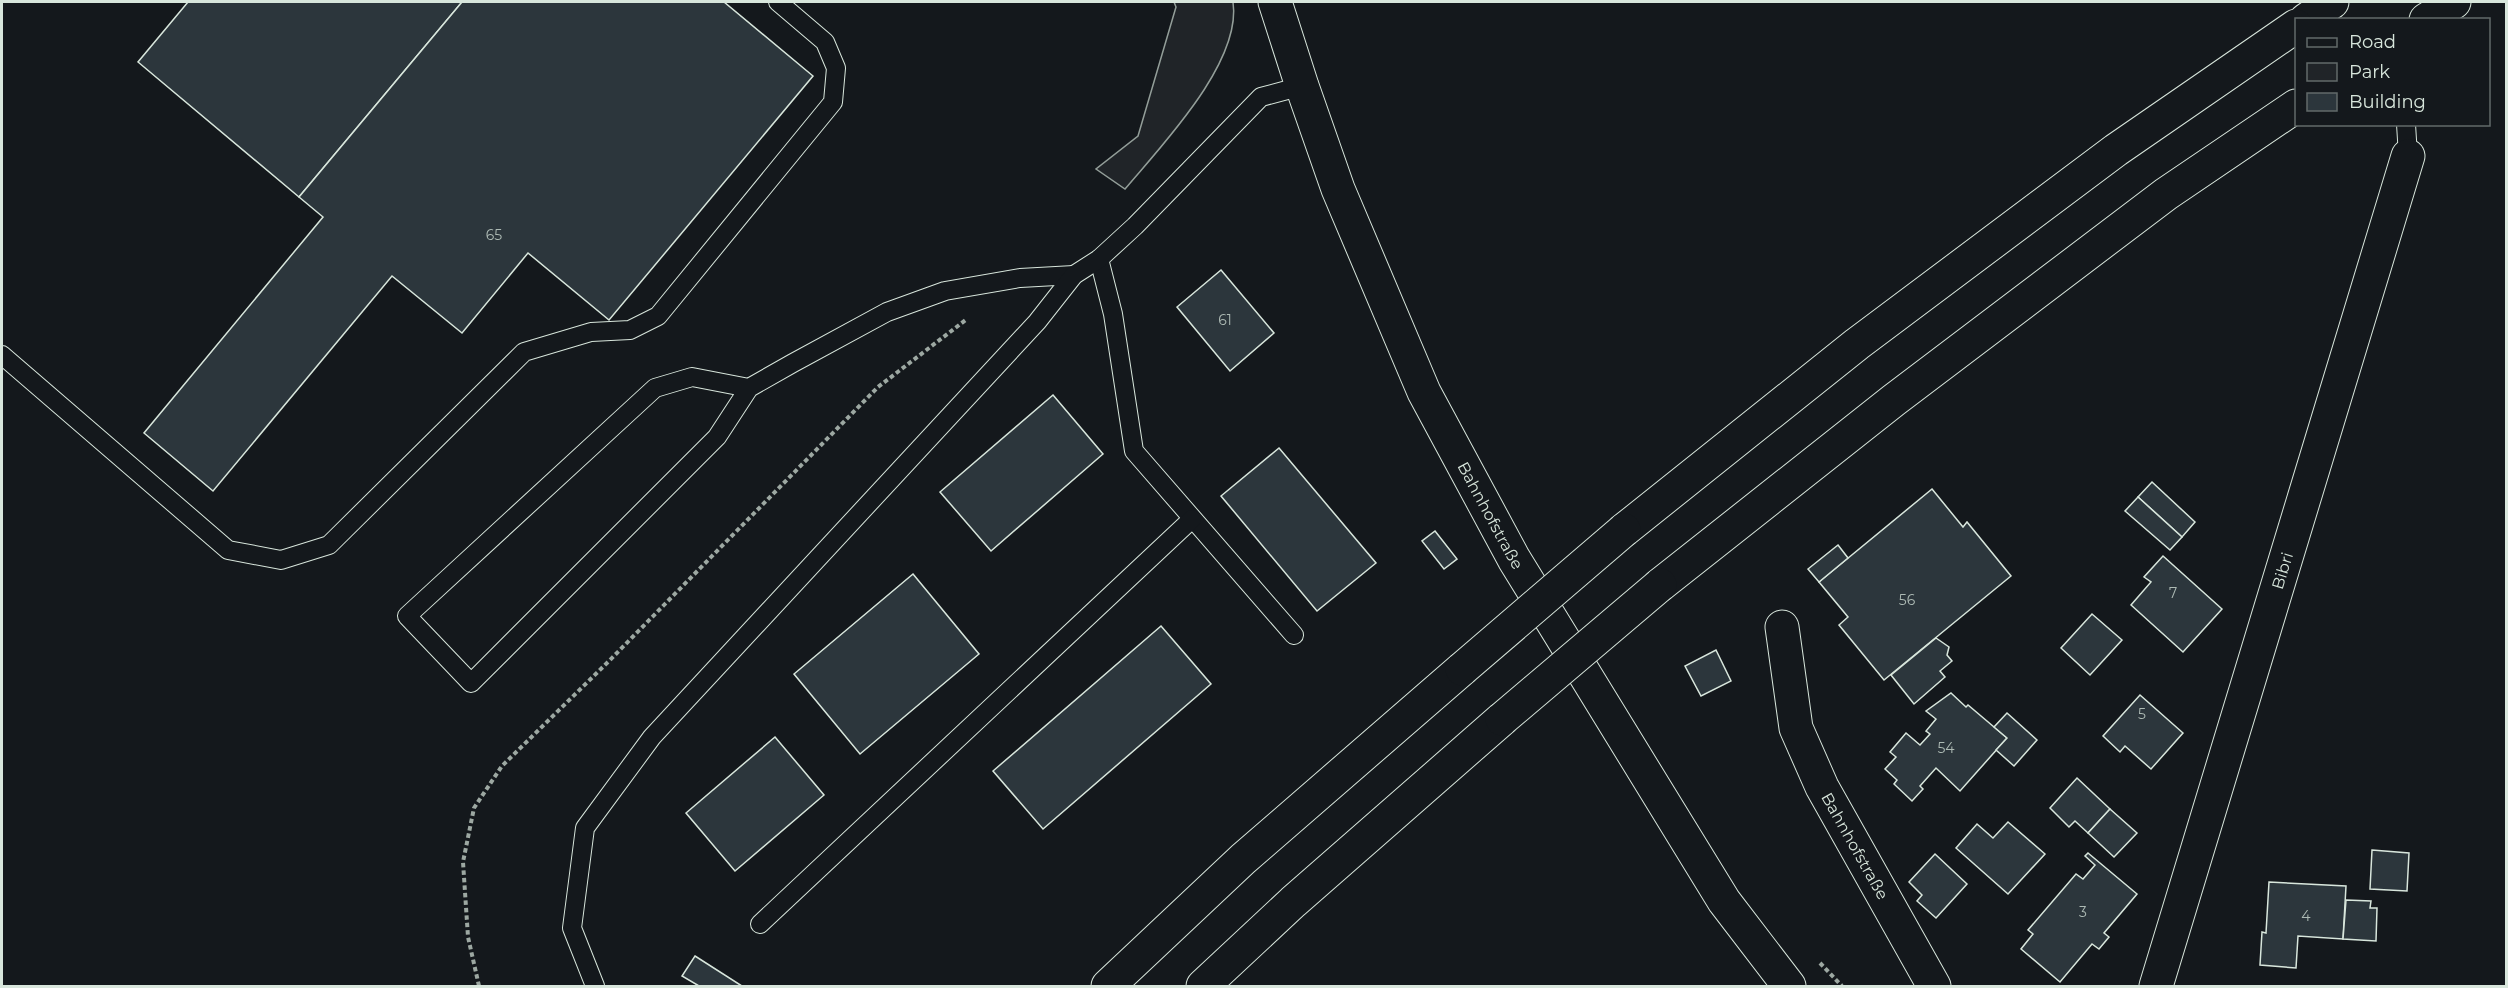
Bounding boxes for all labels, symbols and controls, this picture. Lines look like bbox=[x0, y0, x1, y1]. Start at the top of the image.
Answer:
legend bbox=[2295, 18, 2490, 126]
text: Road bbox=[2349, 31, 2396, 53]
text: Park bbox=[2349, 61, 2390, 83]
text: Building bbox=[2349, 91, 2426, 113]
house number: 65 bbox=[486, 226, 502, 244]
house number: 61 bbox=[1218, 311, 1232, 329]
street label: Bahnhofstraße bbox=[1454, 458, 1527, 573]
street label: Bibri bbox=[2267, 550, 2297, 592]
house number: 7 bbox=[2169, 584, 2177, 602]
house number: 56 bbox=[1899, 591, 1916, 609]
house number: 5 bbox=[2138, 705, 2146, 723]
house number: 54 bbox=[1937, 739, 1955, 757]
street label: Bahnhofstraße bbox=[1818, 789, 1893, 903]
house number: 3 bbox=[2079, 903, 2087, 921]
house number: 4 bbox=[2301, 907, 2311, 925]

